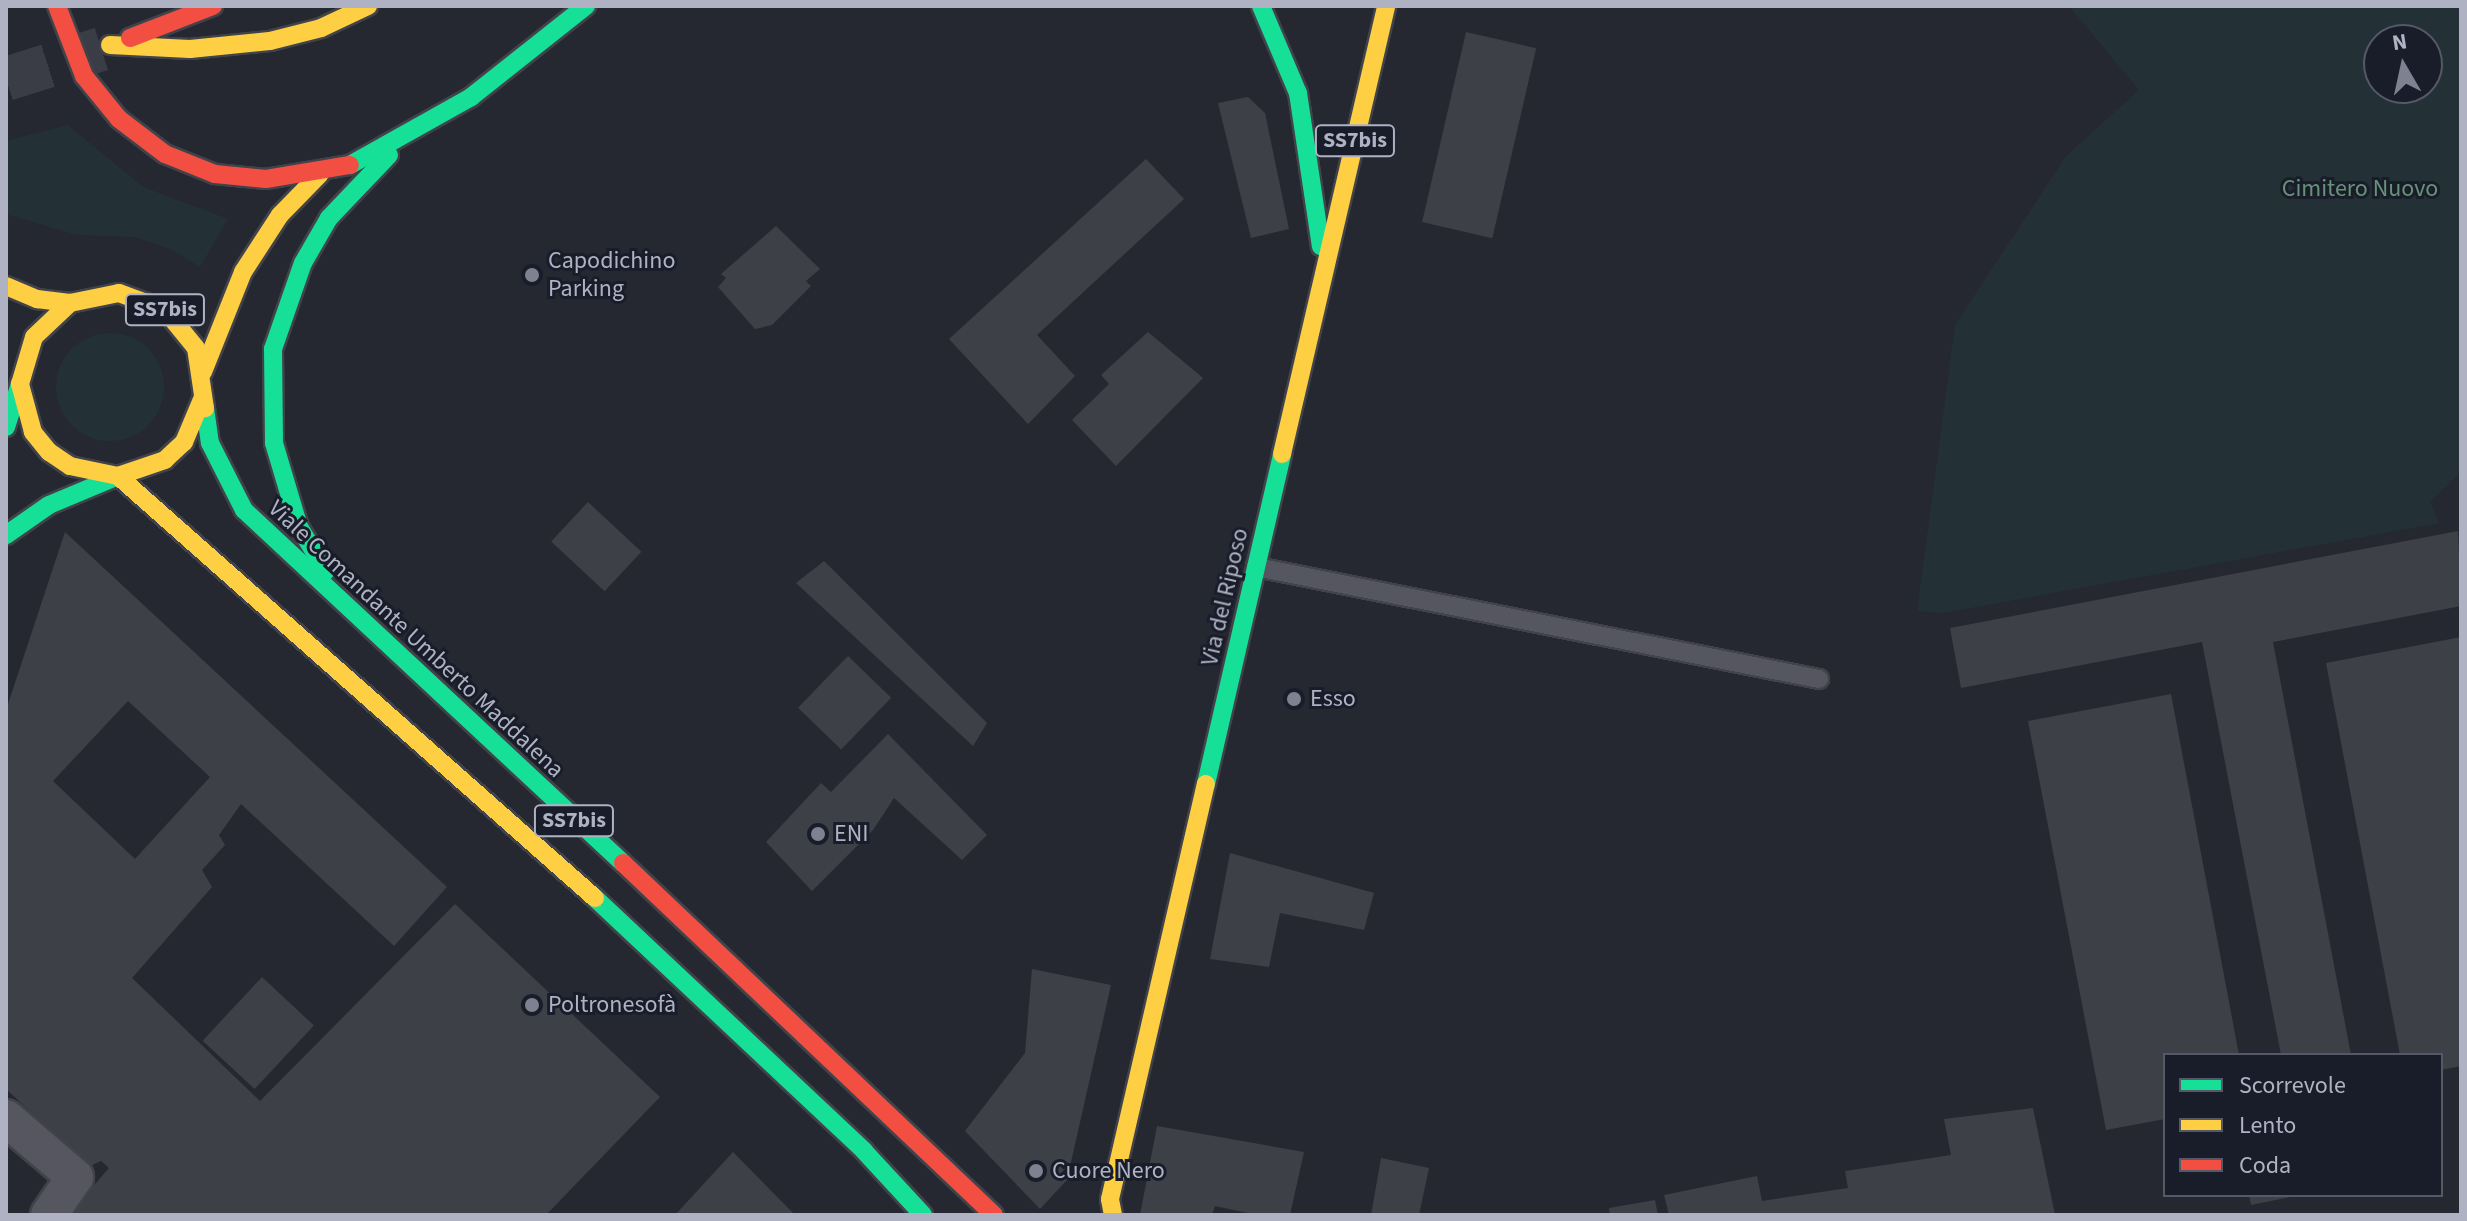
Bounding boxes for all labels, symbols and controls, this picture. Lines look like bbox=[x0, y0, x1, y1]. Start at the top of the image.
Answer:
north arrow bbox=[2363, 24, 2443, 104]
text: N bbox=[2390, 25, 2409, 59]
road number: SS7bis bbox=[1313, 123, 1397, 159]
park label: Cimitero Nuovo bbox=[2282, 175, 2438, 203]
place label: Capodichino Parking bbox=[548, 247, 675, 303]
marker: Capodichino Parking bbox=[523, 266, 541, 284]
road number: SS7bis bbox=[123, 292, 207, 328]
street label: Viale Comandante Umberto Maddalena bbox=[262, 494, 570, 784]
street label: Via del Riposo bbox=[1195, 525, 1255, 669]
place label: Esso bbox=[1310, 685, 1356, 713]
marker: Esso bbox=[1285, 690, 1303, 708]
road number: SS7bis bbox=[532, 803, 616, 839]
place label: ENI bbox=[834, 820, 868, 848]
marker: ENI bbox=[809, 825, 827, 843]
place label: Poltronesofà bbox=[548, 991, 676, 1019]
marker: Poltronesofà bbox=[523, 996, 541, 1014]
legend bbox=[2163, 1053, 2443, 1197]
text: Scorrevole bbox=[2239, 1068, 2346, 1103]
text: Lento bbox=[2239, 1108, 2296, 1143]
text: Coda bbox=[2239, 1148, 2291, 1183]
place label: Cuore Nero bbox=[1052, 1157, 1165, 1185]
marker: Cuore Nero bbox=[1027, 1162, 1045, 1180]

